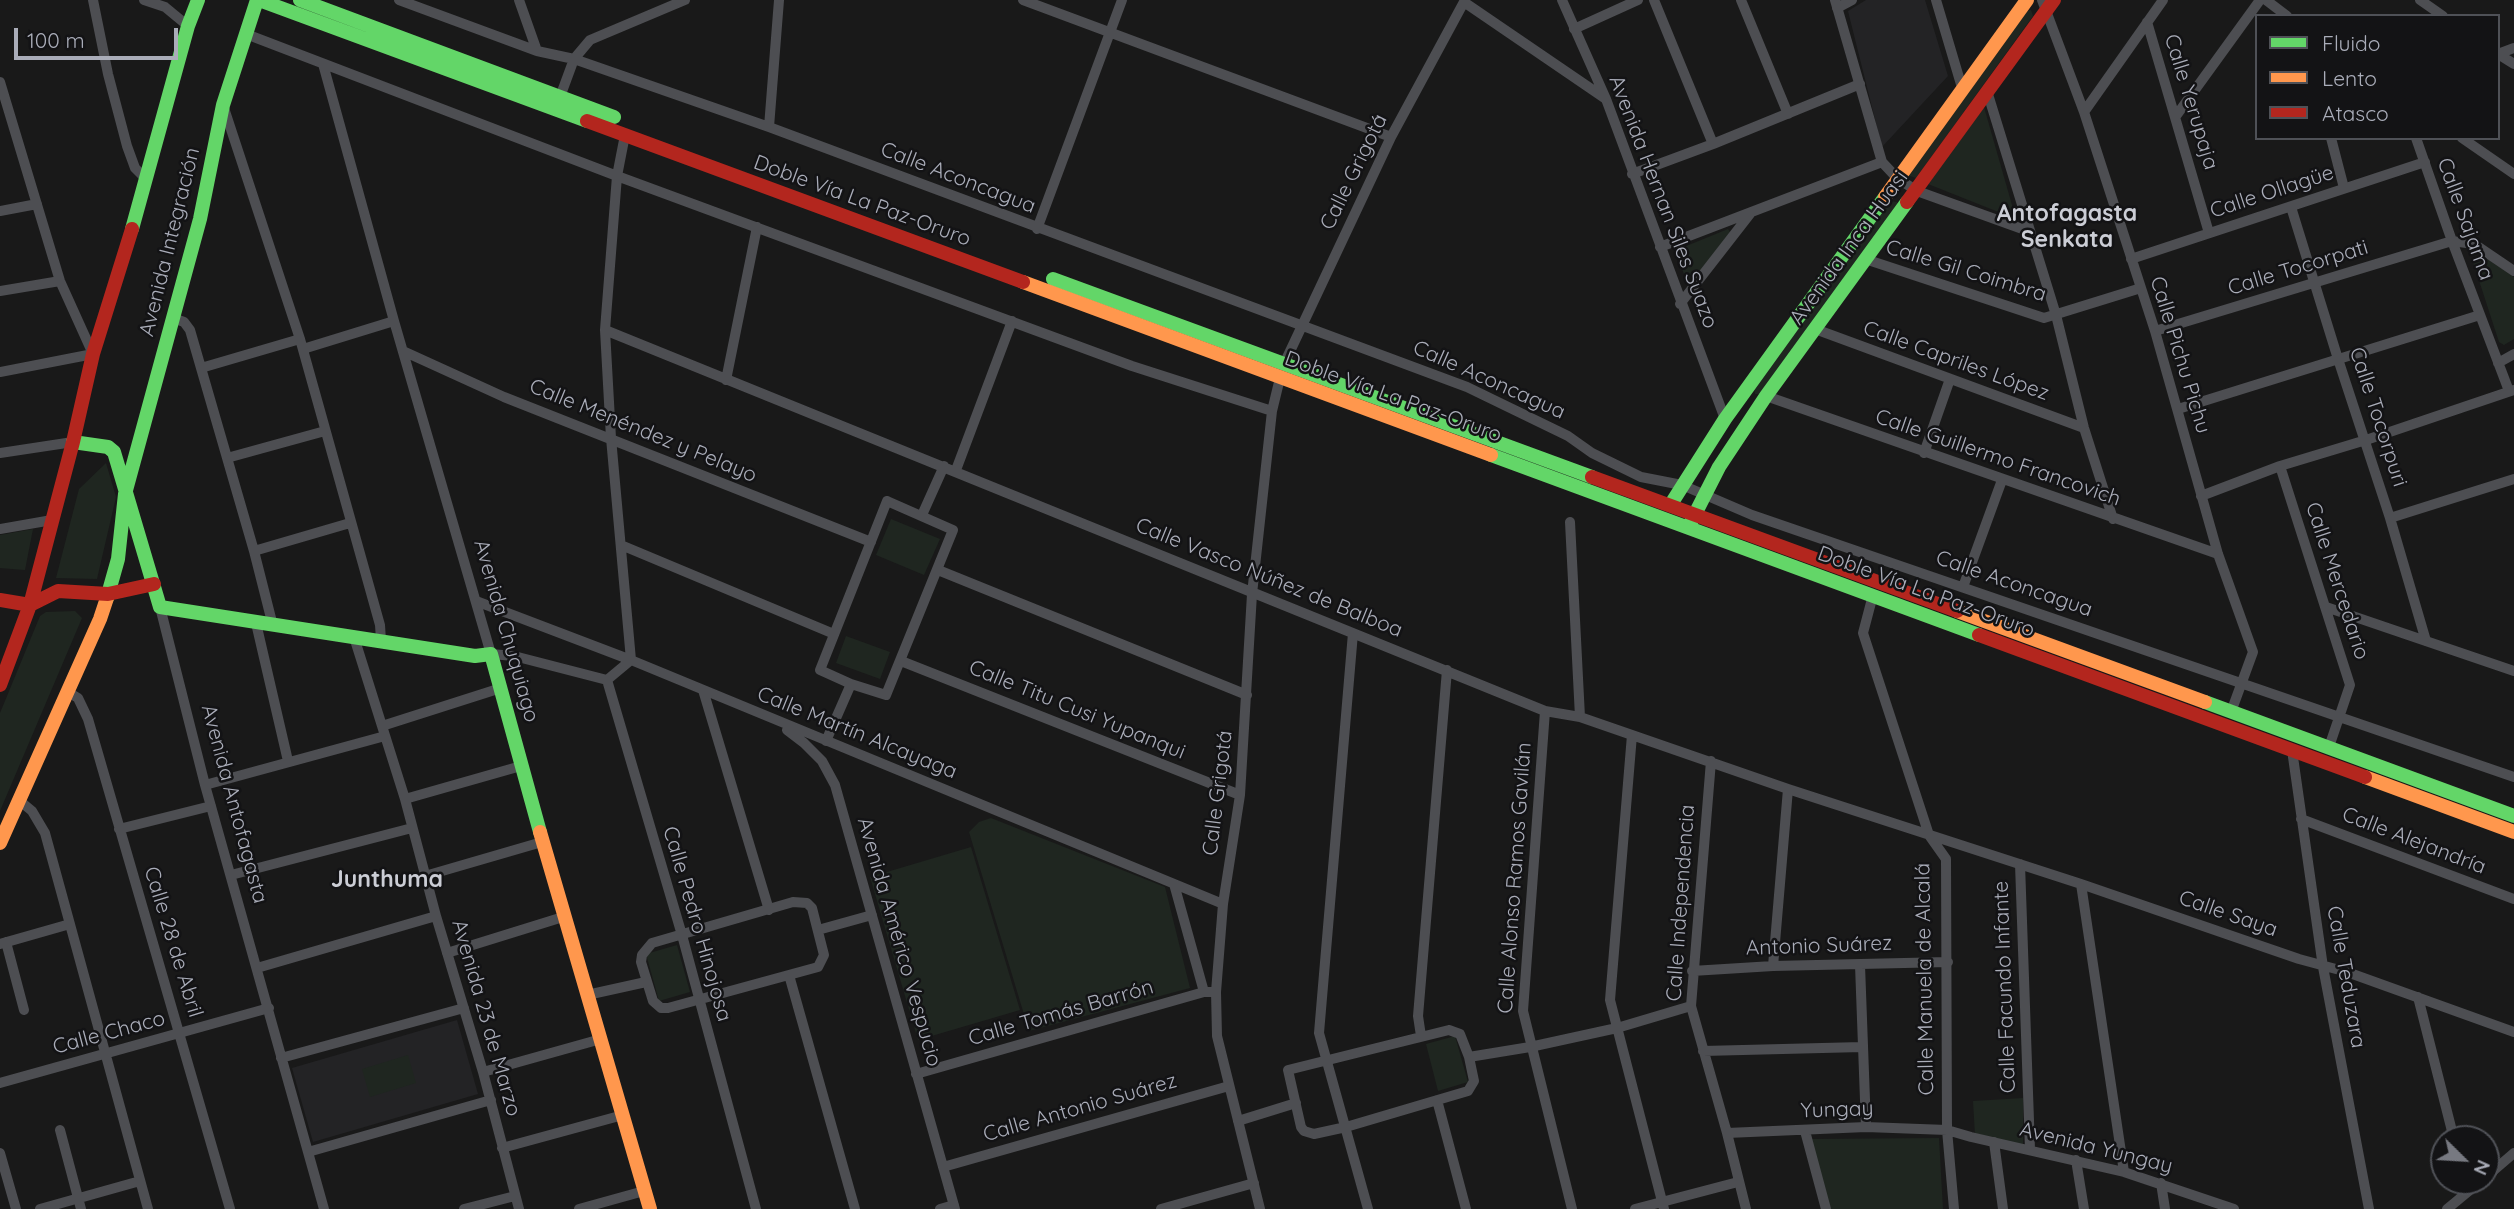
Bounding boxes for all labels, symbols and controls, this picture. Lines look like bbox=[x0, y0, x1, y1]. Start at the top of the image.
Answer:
scale bar bbox=[18, 14, 182, 58]
legend bbox=[2255, 14, 2500, 140]
text: 100 m bbox=[27, 27, 85, 53]
text: Fluido bbox=[2322, 30, 2380, 56]
street label: Calle Yerupaja bbox=[2158, 31, 2224, 173]
text: Lento bbox=[2322, 65, 2377, 91]
street label: Avenida Hernan Siles Suazo bbox=[1603, 72, 1723, 332]
text: Atasco bbox=[2322, 100, 2389, 126]
street label: Calle Grigotá bbox=[1315, 110, 1393, 234]
street label: Calle Aconcagua bbox=[877, 137, 1039, 219]
street label: Avenida Integración bbox=[134, 145, 206, 339]
street label: Doble Vía La Paz-Oruro bbox=[750, 150, 974, 252]
street label: Calle Sajama bbox=[2431, 154, 2499, 284]
street label: Calle Ollagüe bbox=[2207, 160, 2337, 224]
street label: Avenida Inca Huasi bbox=[1785, 166, 1913, 330]
district label: Antofagasta Senkata bbox=[1997, 200, 2137, 254]
street label: Calle Gil Coimbra bbox=[1883, 235, 2049, 307]
street label: Calle Tocorpati bbox=[2225, 235, 2371, 301]
street label: Calle Pichu Pichu bbox=[2144, 273, 2216, 437]
street label: Calle Capriles López bbox=[1860, 316, 2052, 406]
street label: Calle Aconcagua bbox=[1409, 335, 1569, 425]
street label: Calle Tocorpuri bbox=[2344, 344, 2412, 490]
street label: Doble Vía La Paz-Oruro bbox=[1281, 346, 1505, 448]
street label: Calle Menéndez y Pelayo bbox=[526, 374, 760, 488]
street label: Calle Guillermo Francovich bbox=[1872, 404, 2124, 512]
street label: Calle Mercedario bbox=[2300, 499, 2374, 663]
street label: Calle Vasco Núñez de Balboa bbox=[1132, 513, 1406, 643]
street label: Avenida Chuquiago bbox=[468, 537, 544, 725]
street label: Doble Vía La Paz-Oruro bbox=[1814, 541, 2038, 643]
street label: Calle Aconcagua bbox=[1932, 545, 2096, 623]
street label: Calle Titu Cusi Yupanqui bbox=[965, 655, 1189, 765]
street label: Calle Martín Alcayaga bbox=[753, 681, 961, 785]
street label: Avenida Antofagasta bbox=[195, 702, 273, 906]
street label: Calle Grigotá bbox=[1198, 729, 1238, 857]
street label: Calle Alonso Ramos Gavilán bbox=[1493, 742, 1537, 1014]
street label: Calle Alejandría bbox=[2338, 802, 2490, 880]
street label: Calle Independencia bbox=[1662, 804, 1700, 1002]
street label: Avenida Américo Vespucio bbox=[851, 814, 947, 1070]
street label: Calle Pedro Hinojosa bbox=[657, 823, 737, 1025]
street label: Calle Manuela de Alcalá bbox=[1910, 863, 1940, 1095]
street label: Calle 28 de Abril bbox=[138, 864, 208, 1020]
district label: Junthuma bbox=[331, 866, 443, 894]
street label: Calle Facundo Infante bbox=[1989, 880, 2021, 1094]
street label: Calle Saya bbox=[2175, 885, 2281, 943]
street label: Calle Teduzara bbox=[2321, 904, 2371, 1050]
street label: Avenida 23 de Marzo bbox=[446, 917, 526, 1119]
street label: Antonio Suárez bbox=[1745, 931, 1893, 961]
street label: Calle Tomás Barrón bbox=[966, 975, 1156, 1051]
street label: Calle Chaco bbox=[50, 1006, 168, 1060]
street label: Calle Antonio Suárez bbox=[980, 1068, 1180, 1148]
street label: Yungay bbox=[1800, 1096, 1874, 1124]
street label: Avenida Yungay bbox=[2017, 1117, 2175, 1179]
north arrow bbox=[2430, 1125, 2500, 1195]
text: N bbox=[2469, 1156, 2496, 1179]

